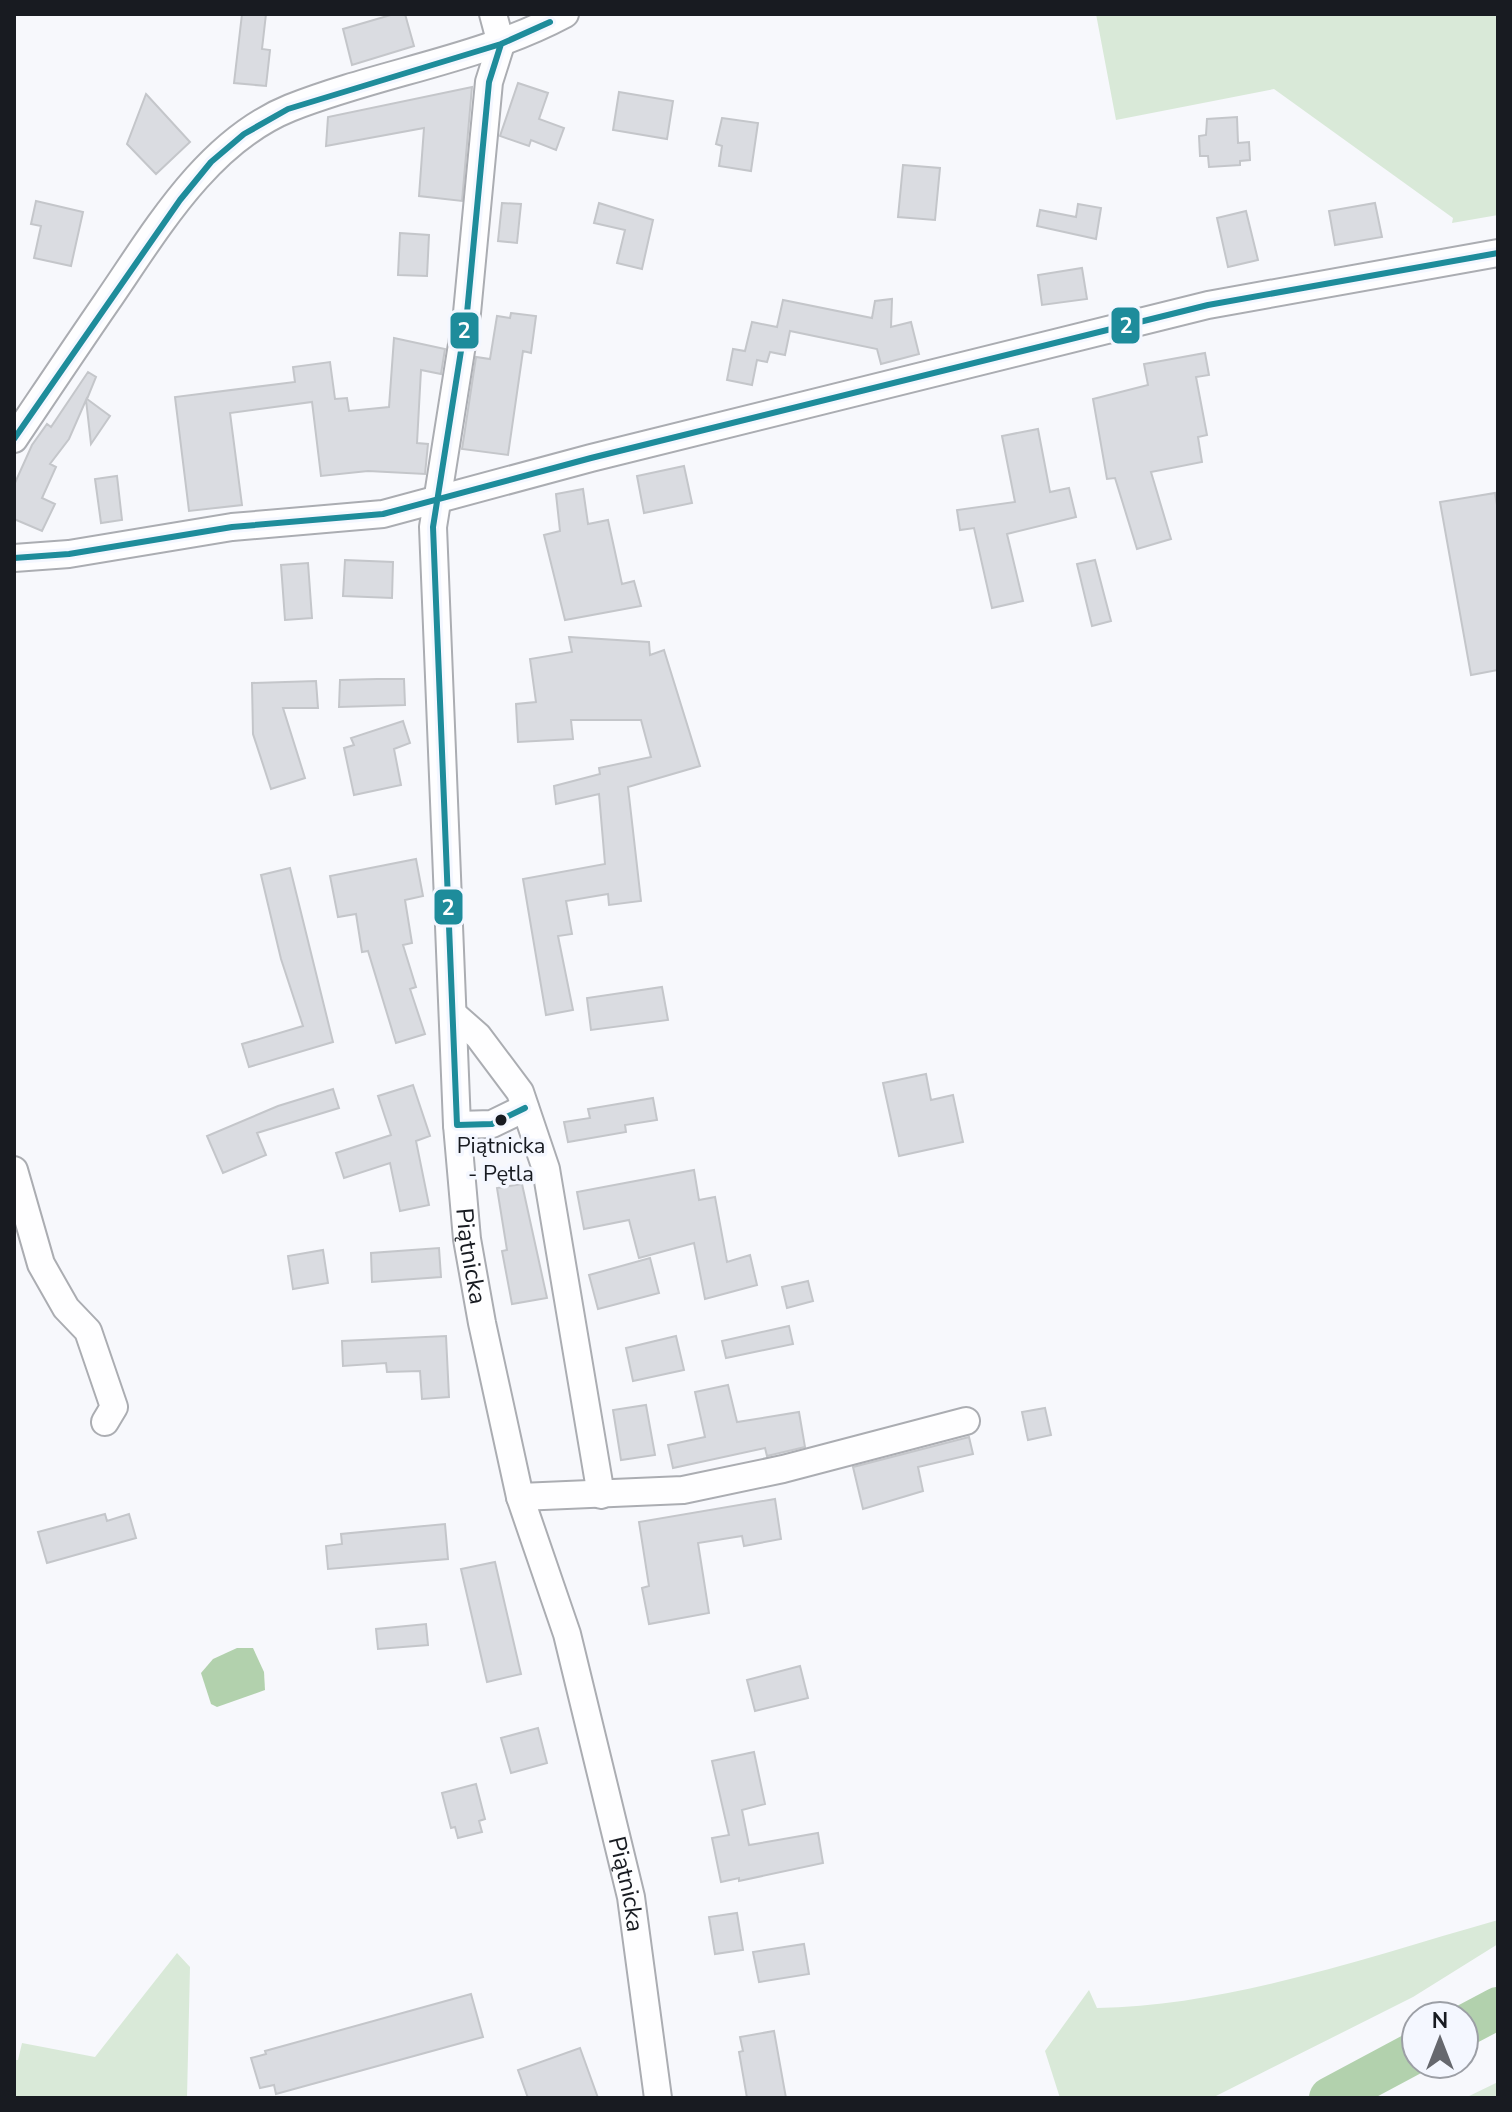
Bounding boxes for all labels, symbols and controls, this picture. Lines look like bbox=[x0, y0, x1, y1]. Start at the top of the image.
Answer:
line badge: 2 bbox=[1110, 306, 1141, 345]
line badge: 2 bbox=[449, 311, 480, 350]
text: 2 bbox=[1119, 311, 1133, 341]
text: 2 bbox=[457, 316, 471, 346]
line badge: 2 bbox=[433, 888, 464, 926]
text: 2 bbox=[441, 893, 455, 923]
marker: Piątnicka - Pętla bbox=[493, 1112, 509, 1128]
place label: Piątnicka - Pętla bbox=[457, 1131, 545, 1189]
street label: Piątnicka bbox=[448, 1207, 494, 1307]
street label: Piątnicka bbox=[601, 1833, 652, 1934]
north arrow bbox=[1400, 2000, 1480, 2080]
text: N bbox=[1432, 2006, 1448, 2036]

